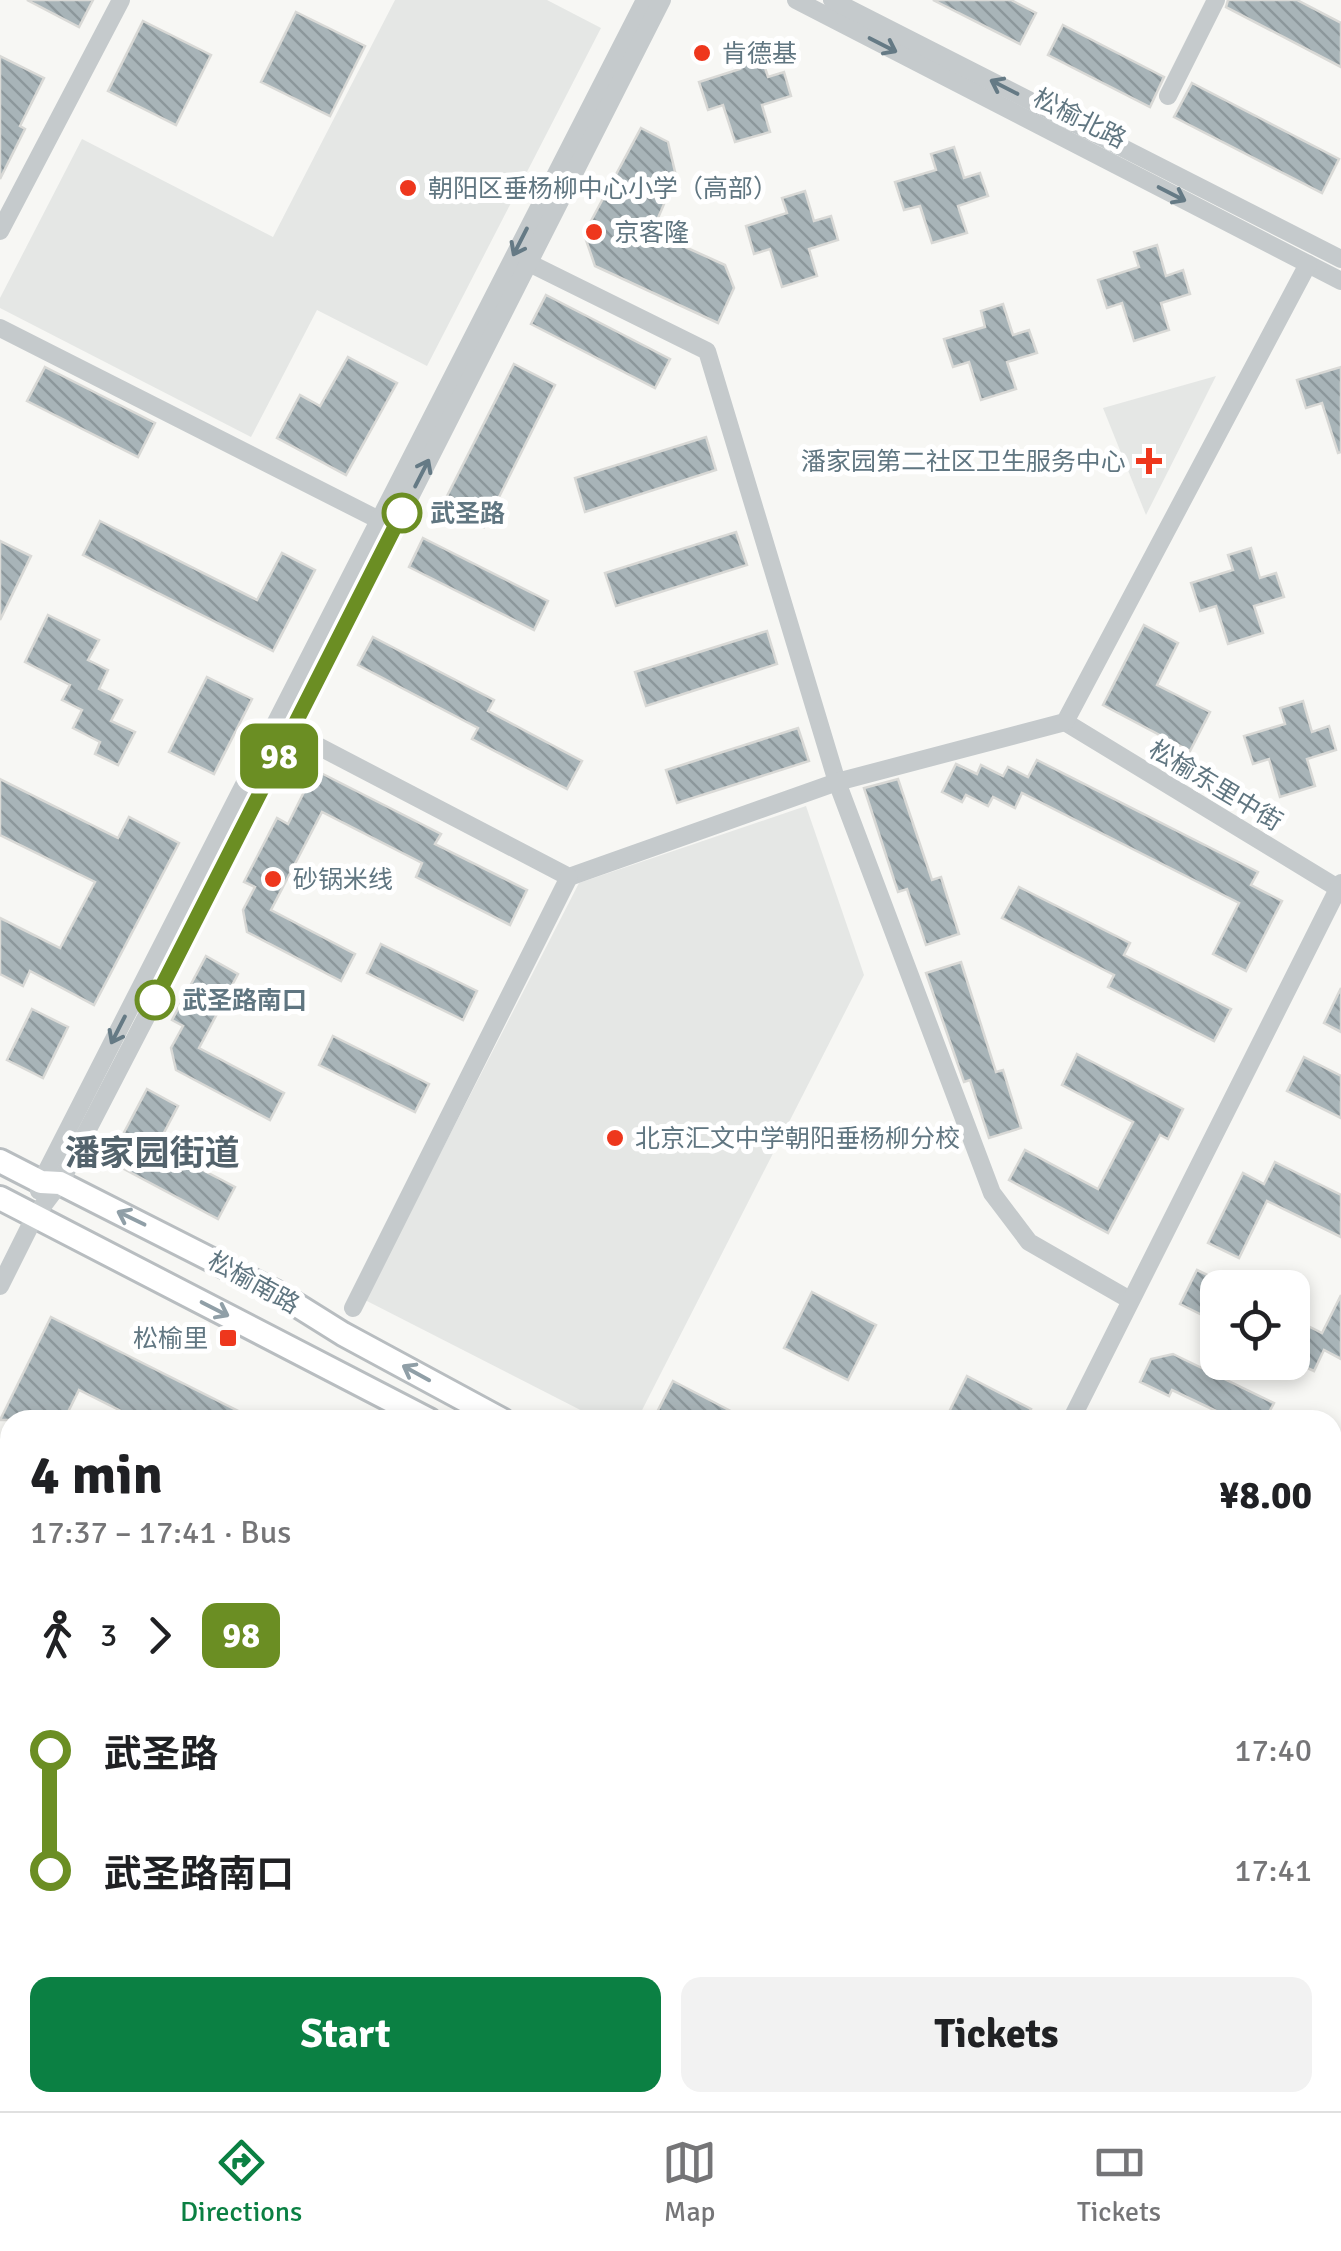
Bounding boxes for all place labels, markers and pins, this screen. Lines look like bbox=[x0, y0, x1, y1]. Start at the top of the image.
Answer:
place label: 肯德基 bbox=[722, 38, 797, 69]
marker: 肯德基 bbox=[691, 42, 713, 64]
place label: 朝阳区垂杨柳中心小学（高部） bbox=[428, 173, 778, 204]
marker: 朝阳区垂杨柳中心小学（高部） bbox=[397, 177, 419, 199]
place label: 京客隆 bbox=[614, 217, 689, 248]
marker: 京客隆 bbox=[583, 221, 605, 243]
place label: 潘家园第二社区卫生服务中心 bbox=[801, 446, 1126, 477]
marker: 潘家园第二社区卫生服务中心 bbox=[1136, 448, 1162, 474]
marker: 武圣路 bbox=[383, 494, 421, 532]
place label: 武圣路 bbox=[430, 498, 505, 529]
place label: 砂锅米线 bbox=[293, 864, 393, 895]
marker: 砂锅米线 bbox=[262, 868, 284, 890]
marker: 武圣路南口 bbox=[136, 981, 174, 1019]
place label: 武圣路南口 bbox=[182, 985, 307, 1016]
place label: 北京汇文中学朝阳垂杨柳分校 bbox=[635, 1123, 960, 1154]
marker: 北京汇文中学朝阳垂杨柳分校 bbox=[604, 1127, 626, 1149]
place label: 松榆里 bbox=[133, 1323, 208, 1354]
marker: 松榆里 bbox=[217, 1327, 239, 1349]

